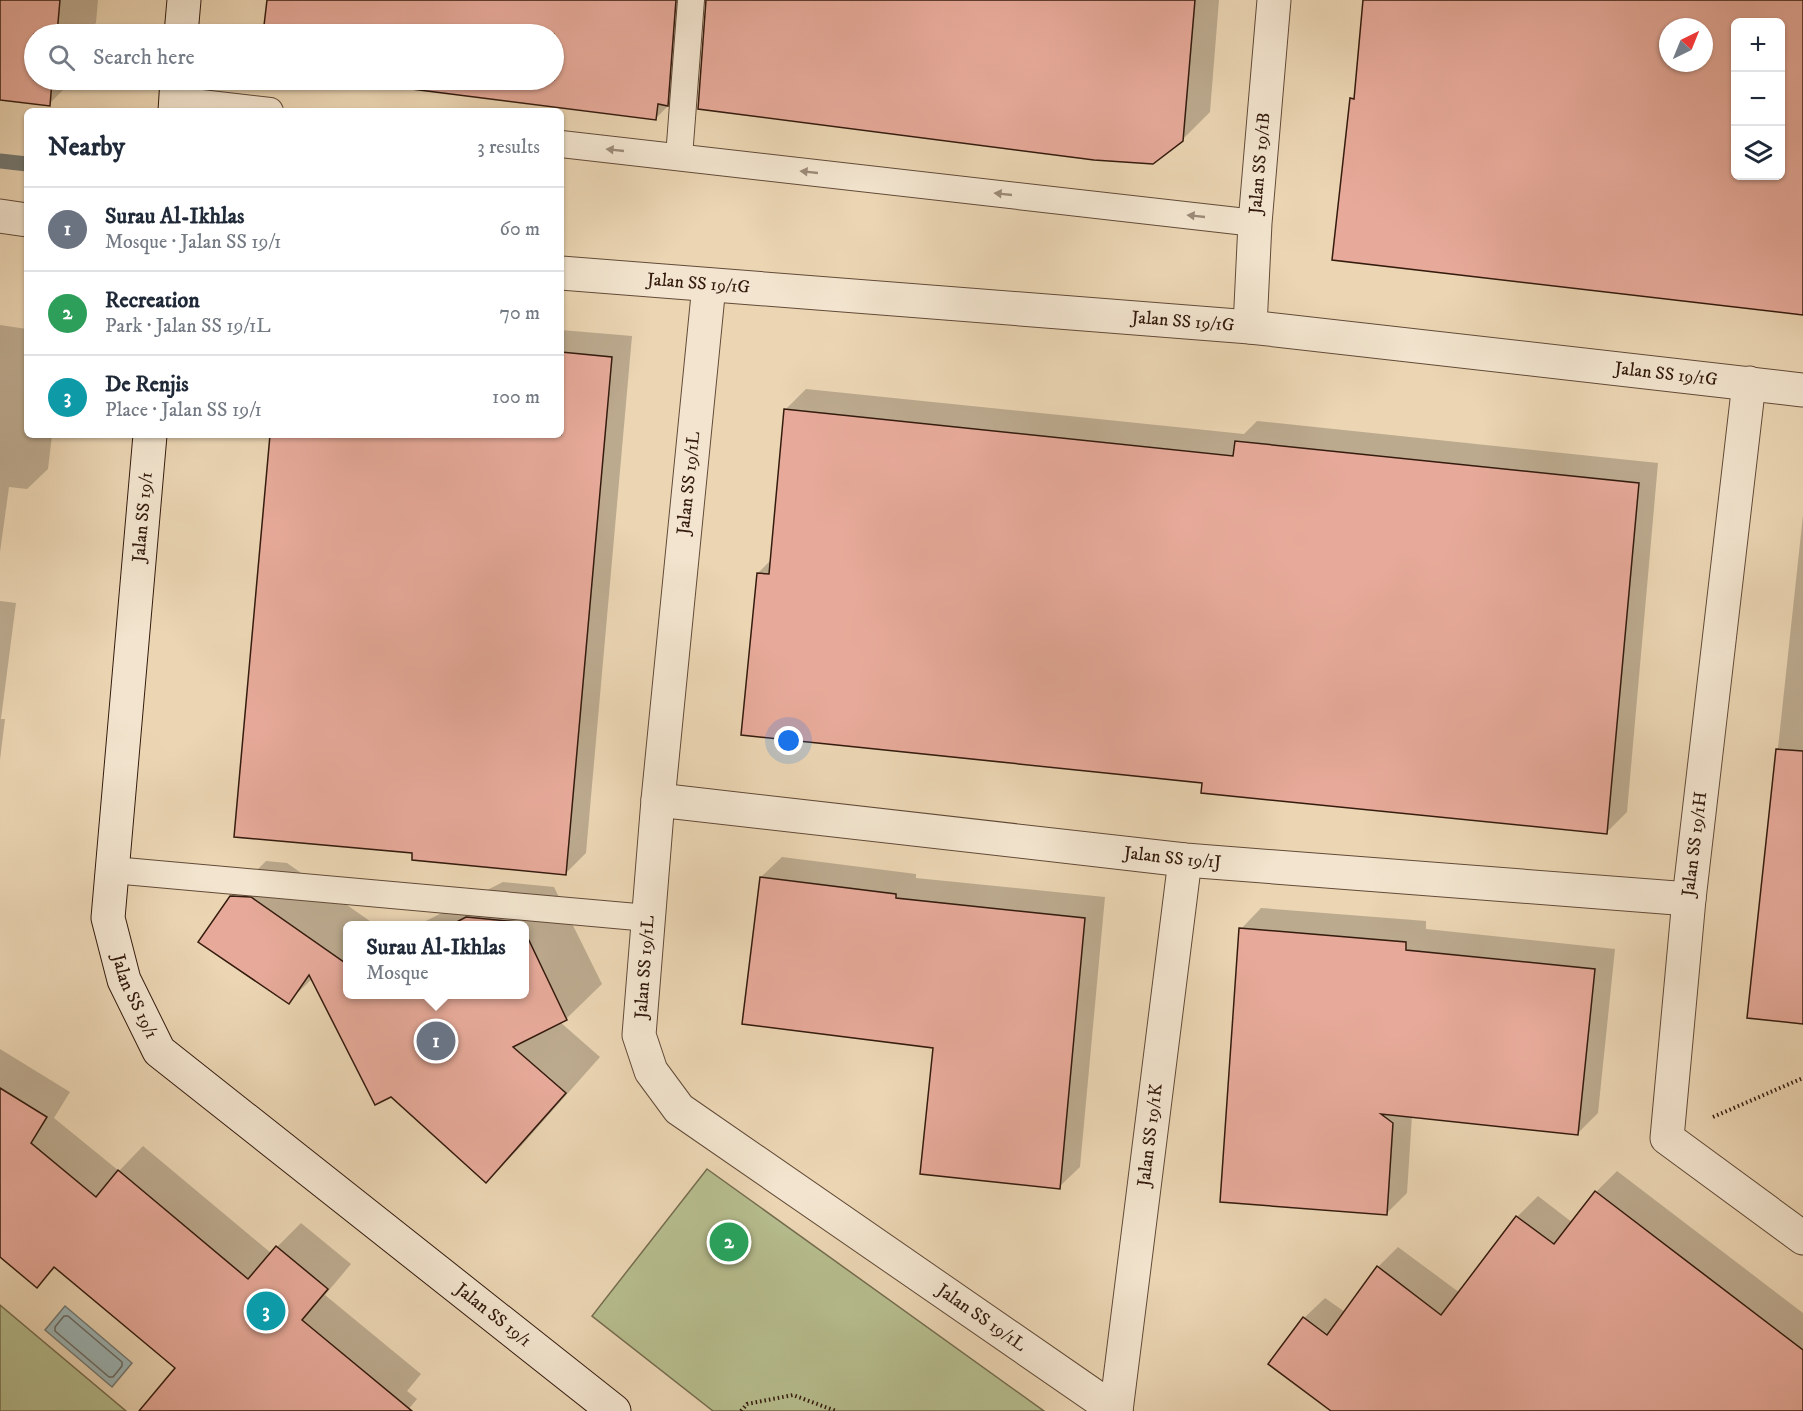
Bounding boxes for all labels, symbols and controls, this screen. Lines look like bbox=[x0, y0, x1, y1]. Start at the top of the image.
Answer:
north arrow bbox=[1659, 18, 1713, 72]
map controls bbox=[1731, 18, 1785, 180]
button: + bbox=[1731, 18, 1785, 72]
search box bbox=[24, 24, 564, 90]
icon: search bbox=[45, 41, 78, 74]
text: Search here bbox=[93, 44, 195, 71]
button: − bbox=[1731, 72, 1785, 126]
street label: Jalan SS 19/1B bbox=[1245, 112, 1275, 217]
button: layers bbox=[1731, 126, 1785, 180]
text: Nearby bbox=[48, 131, 125, 164]
text: 3 results bbox=[477, 135, 540, 160]
one-way arrow bbox=[606, 145, 625, 155]
one-way arrow bbox=[799, 167, 818, 177]
one-way arrow bbox=[993, 189, 1012, 199]
text: Surau Al-Ikhlas bbox=[105, 203, 244, 230]
one-way arrow bbox=[1187, 211, 1206, 221]
text: 1 bbox=[64, 217, 71, 242]
text: 60 m bbox=[500, 217, 540, 242]
text: Mosque · Jalan SS 19/1 bbox=[105, 230, 281, 255]
street label: Jalan SS 19/1G bbox=[644, 269, 751, 299]
text: Recreation bbox=[105, 287, 200, 314]
text: 2 bbox=[63, 301, 72, 326]
text: 70 m bbox=[499, 301, 540, 326]
street label: Jalan SS 19/1G bbox=[1129, 307, 1236, 337]
text: Park · Jalan SS 19/1L bbox=[105, 314, 271, 339]
street label: Jalan SS 19/1G bbox=[1612, 357, 1719, 391]
text: De Renjis bbox=[105, 371, 189, 398]
text: 3 bbox=[64, 385, 71, 410]
text: 100 m bbox=[492, 385, 540, 410]
text: Place · Jalan SS 19/1 bbox=[105, 398, 262, 423]
street label: Jalan SS 19/1L bbox=[672, 430, 705, 538]
street label: Jalan SS 19/1 bbox=[128, 471, 158, 565]
your location bbox=[774, 726, 803, 755]
street label: Jalan SS 19/1H bbox=[1677, 790, 1712, 900]
street label: Jalan SS 19/1J bbox=[1121, 842, 1222, 874]
street label: Jalan SS 19/1L bbox=[630, 915, 660, 1021]
popup bbox=[343, 921, 529, 999]
text: Surau Al-Ikhlas bbox=[366, 934, 506, 961]
street label: Jalan SS 19/1 bbox=[106, 950, 162, 1043]
text: Mosque bbox=[366, 961, 429, 986]
pin: 1 bbox=[416, 1018, 456, 1064]
street label: Jalan SS 19/1K bbox=[1133, 1082, 1168, 1190]
pin: 2 bbox=[710, 1220, 748, 1264]
street label: Jalan SS 19/1 bbox=[449, 1277, 535, 1352]
street label: Jalan SS 19/1L bbox=[931, 1278, 1030, 1356]
pin: 3 bbox=[246, 1288, 286, 1334]

